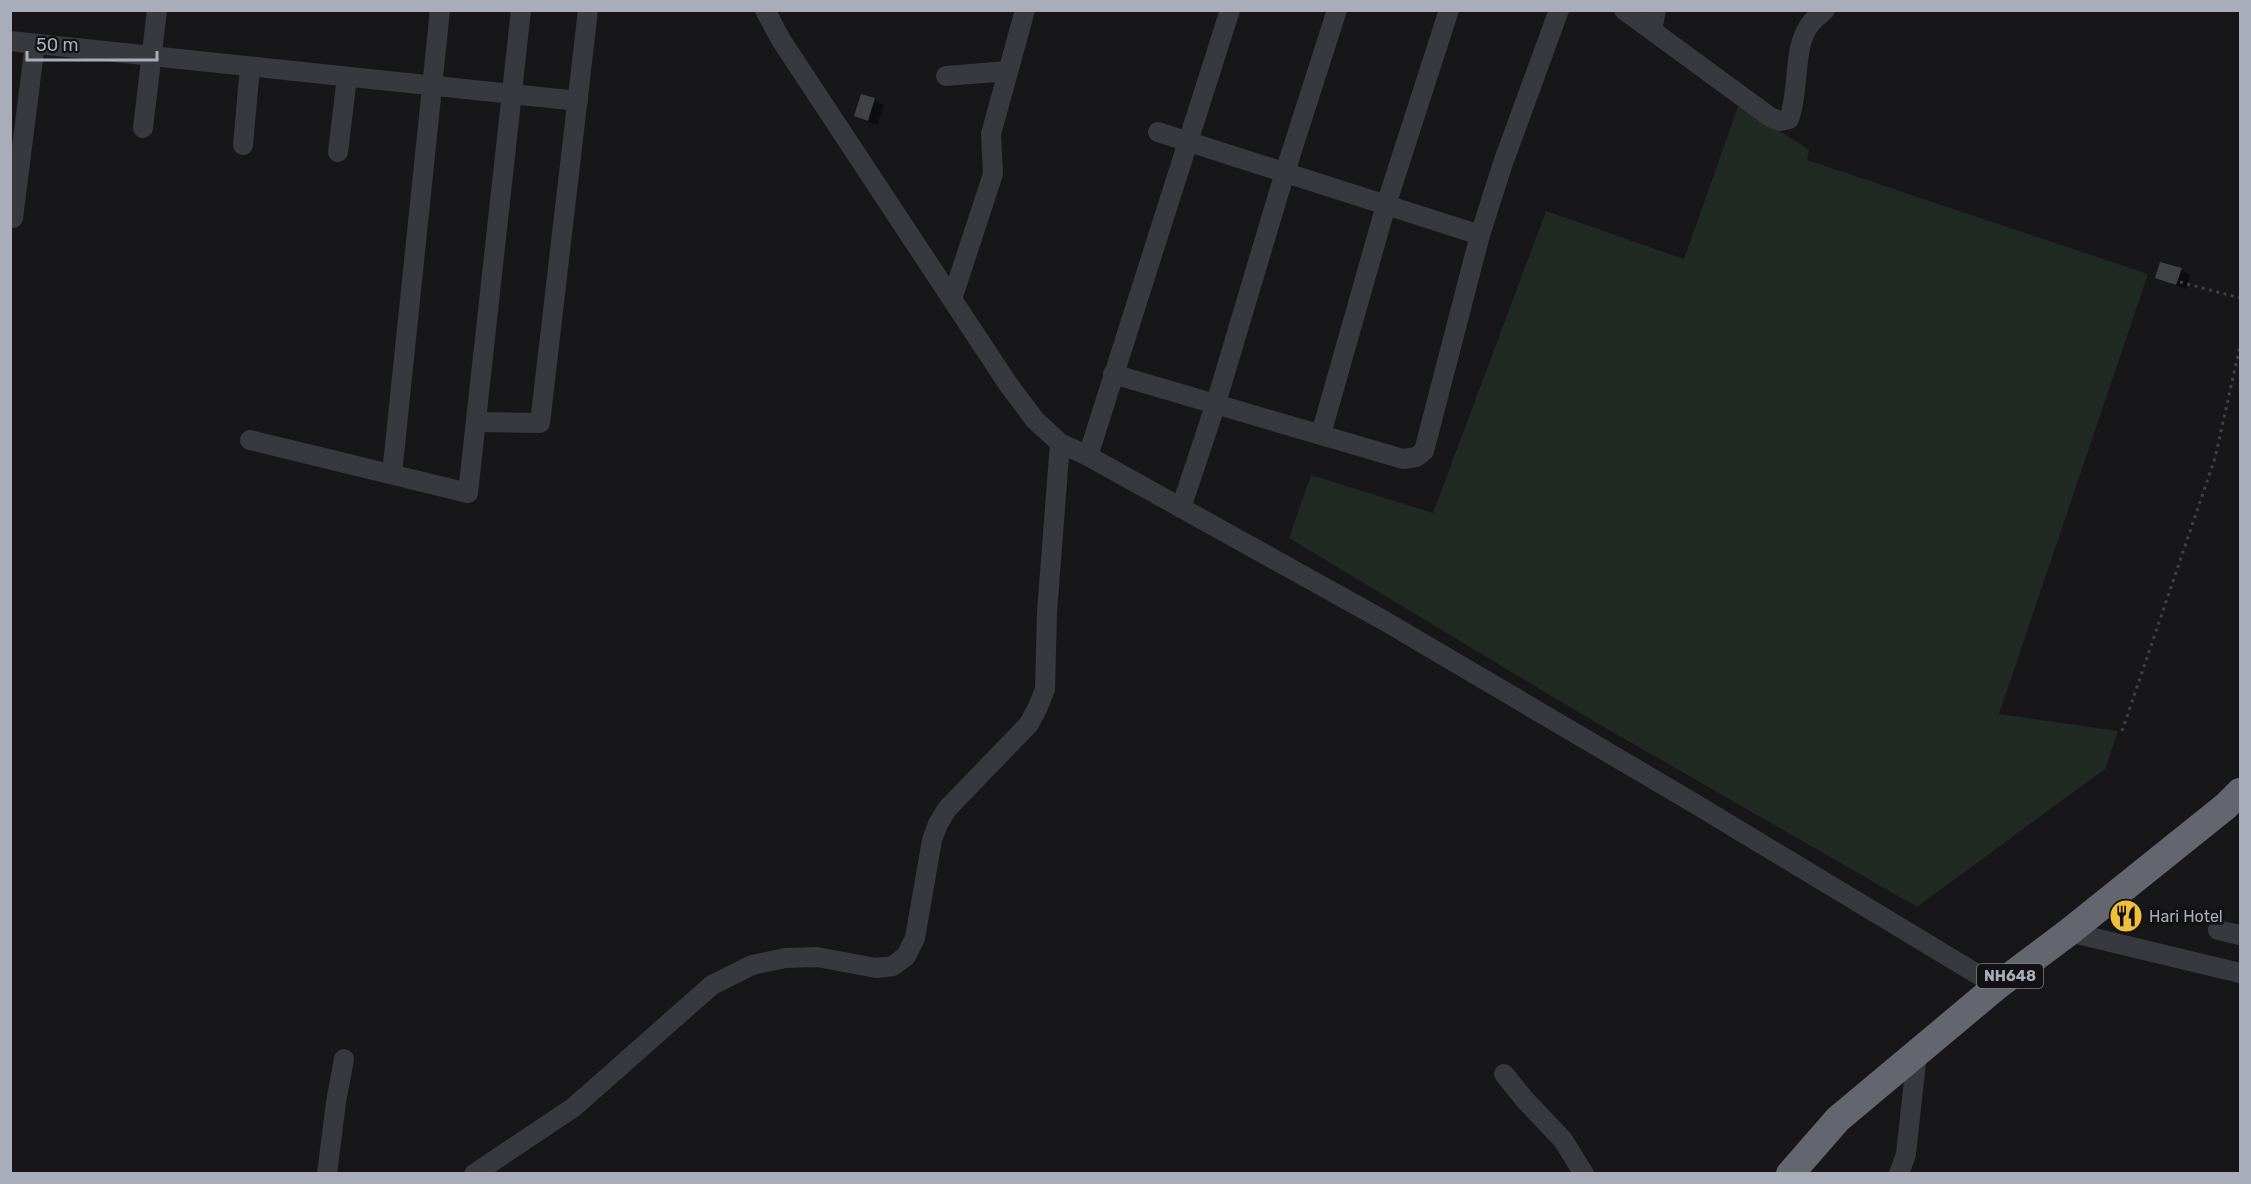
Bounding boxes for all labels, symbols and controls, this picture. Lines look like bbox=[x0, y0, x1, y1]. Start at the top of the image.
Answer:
scale bar bbox=[27, 24, 158, 62]
text: 50 m bbox=[36, 34, 79, 56]
restaurant icon: Hari Hotel bbox=[2108, 898, 2144, 934]
place label: Hari Hotel bbox=[2149, 907, 2223, 926]
road number: NH648 bbox=[1977, 964, 2043, 988]

